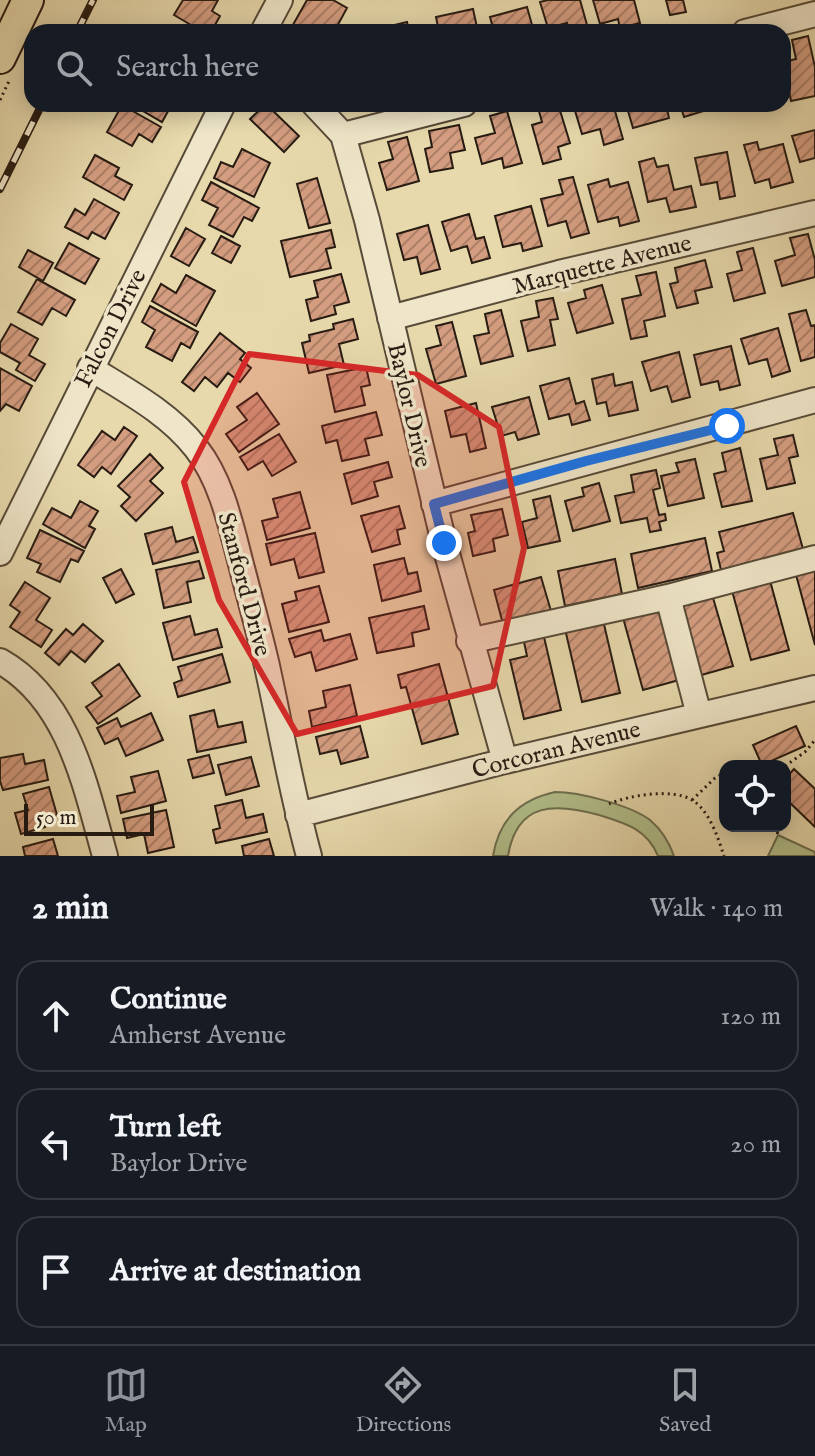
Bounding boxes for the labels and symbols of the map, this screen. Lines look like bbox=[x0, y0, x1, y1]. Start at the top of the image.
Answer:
street label: Marquette Avenue bbox=[510, 228, 695, 303]
street label: Falcon Drive bbox=[68, 264, 154, 393]
street label: Baylor Drive bbox=[379, 340, 438, 471]
route start bbox=[709, 408, 745, 444]
street label: Stanford Drive bbox=[209, 509, 278, 660]
route end bbox=[426, 525, 462, 561]
street label: Corcoran Avenue bbox=[469, 715, 644, 786]
scale bar bbox=[24, 800, 154, 836]

